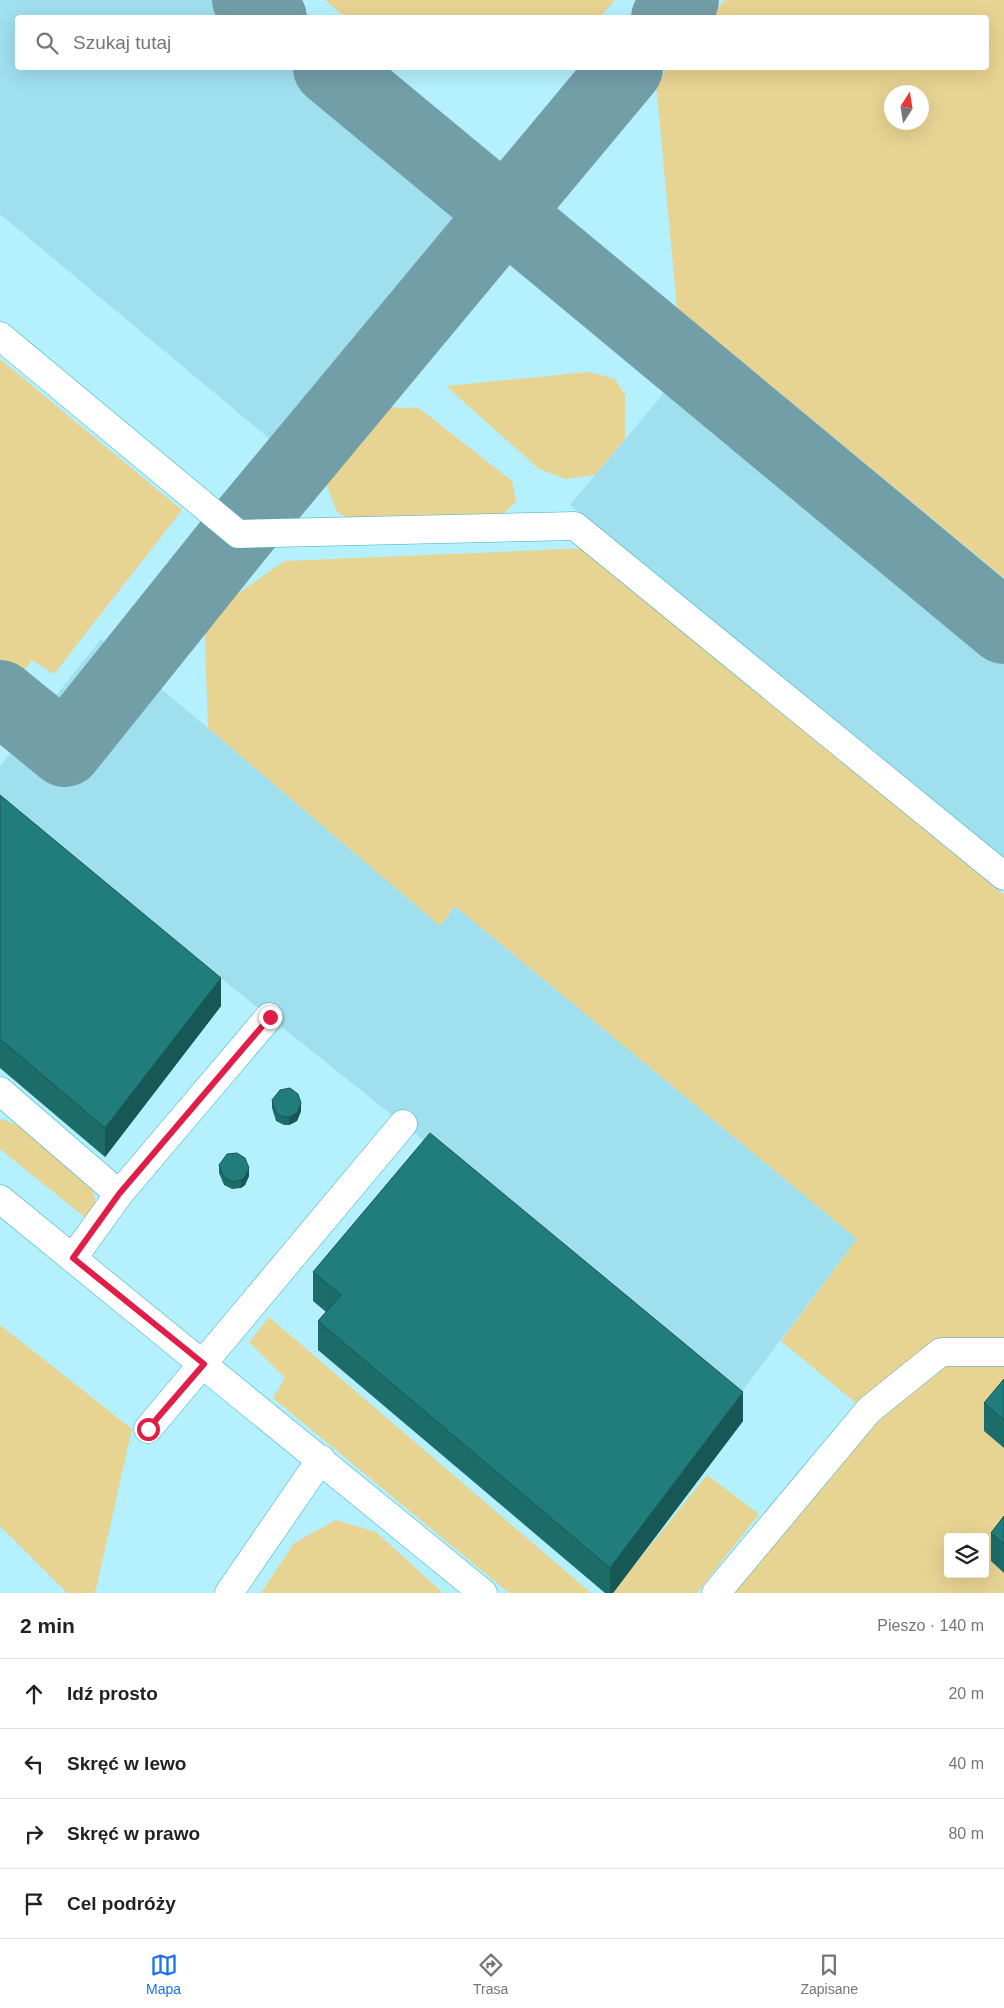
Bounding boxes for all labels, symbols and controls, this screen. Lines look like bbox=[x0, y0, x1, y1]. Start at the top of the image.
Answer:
search box bbox=[15, 15, 989, 70]
icon: search bbox=[33, 29, 61, 57]
text: Szukaj tutaj bbox=[73, 32, 171, 53]
north arrow bbox=[884, 85, 929, 130]
route end bbox=[259, 1006, 282, 1029]
route start bbox=[137, 1418, 160, 1441]
map controls bbox=[944, 1533, 989, 1578]
button: layers bbox=[944, 1533, 989, 1578]
text: 2 min bbox=[20, 1614, 75, 1637]
text: Pieszo · 140 m bbox=[877, 1617, 984, 1634]
icon: ahead bbox=[20, 1680, 48, 1708]
text: Idź prosto bbox=[67, 1683, 158, 1704]
text: 20 m bbox=[948, 1685, 984, 1702]
icon: left bbox=[20, 1750, 48, 1778]
text: Skręć w lewo bbox=[67, 1753, 186, 1774]
text: 40 m bbox=[948, 1755, 984, 1772]
icon: right bbox=[20, 1820, 48, 1848]
text: Skręć w prawo bbox=[67, 1823, 200, 1844]
text: 80 m bbox=[948, 1825, 984, 1842]
icon: arrive bbox=[20, 1890, 48, 1918]
text: Cel podróży bbox=[67, 1893, 176, 1914]
tab: Mapa bbox=[146, 1951, 181, 1997]
tab: Trasa bbox=[473, 1951, 508, 1997]
tab: Zapisane bbox=[800, 1951, 858, 1997]

